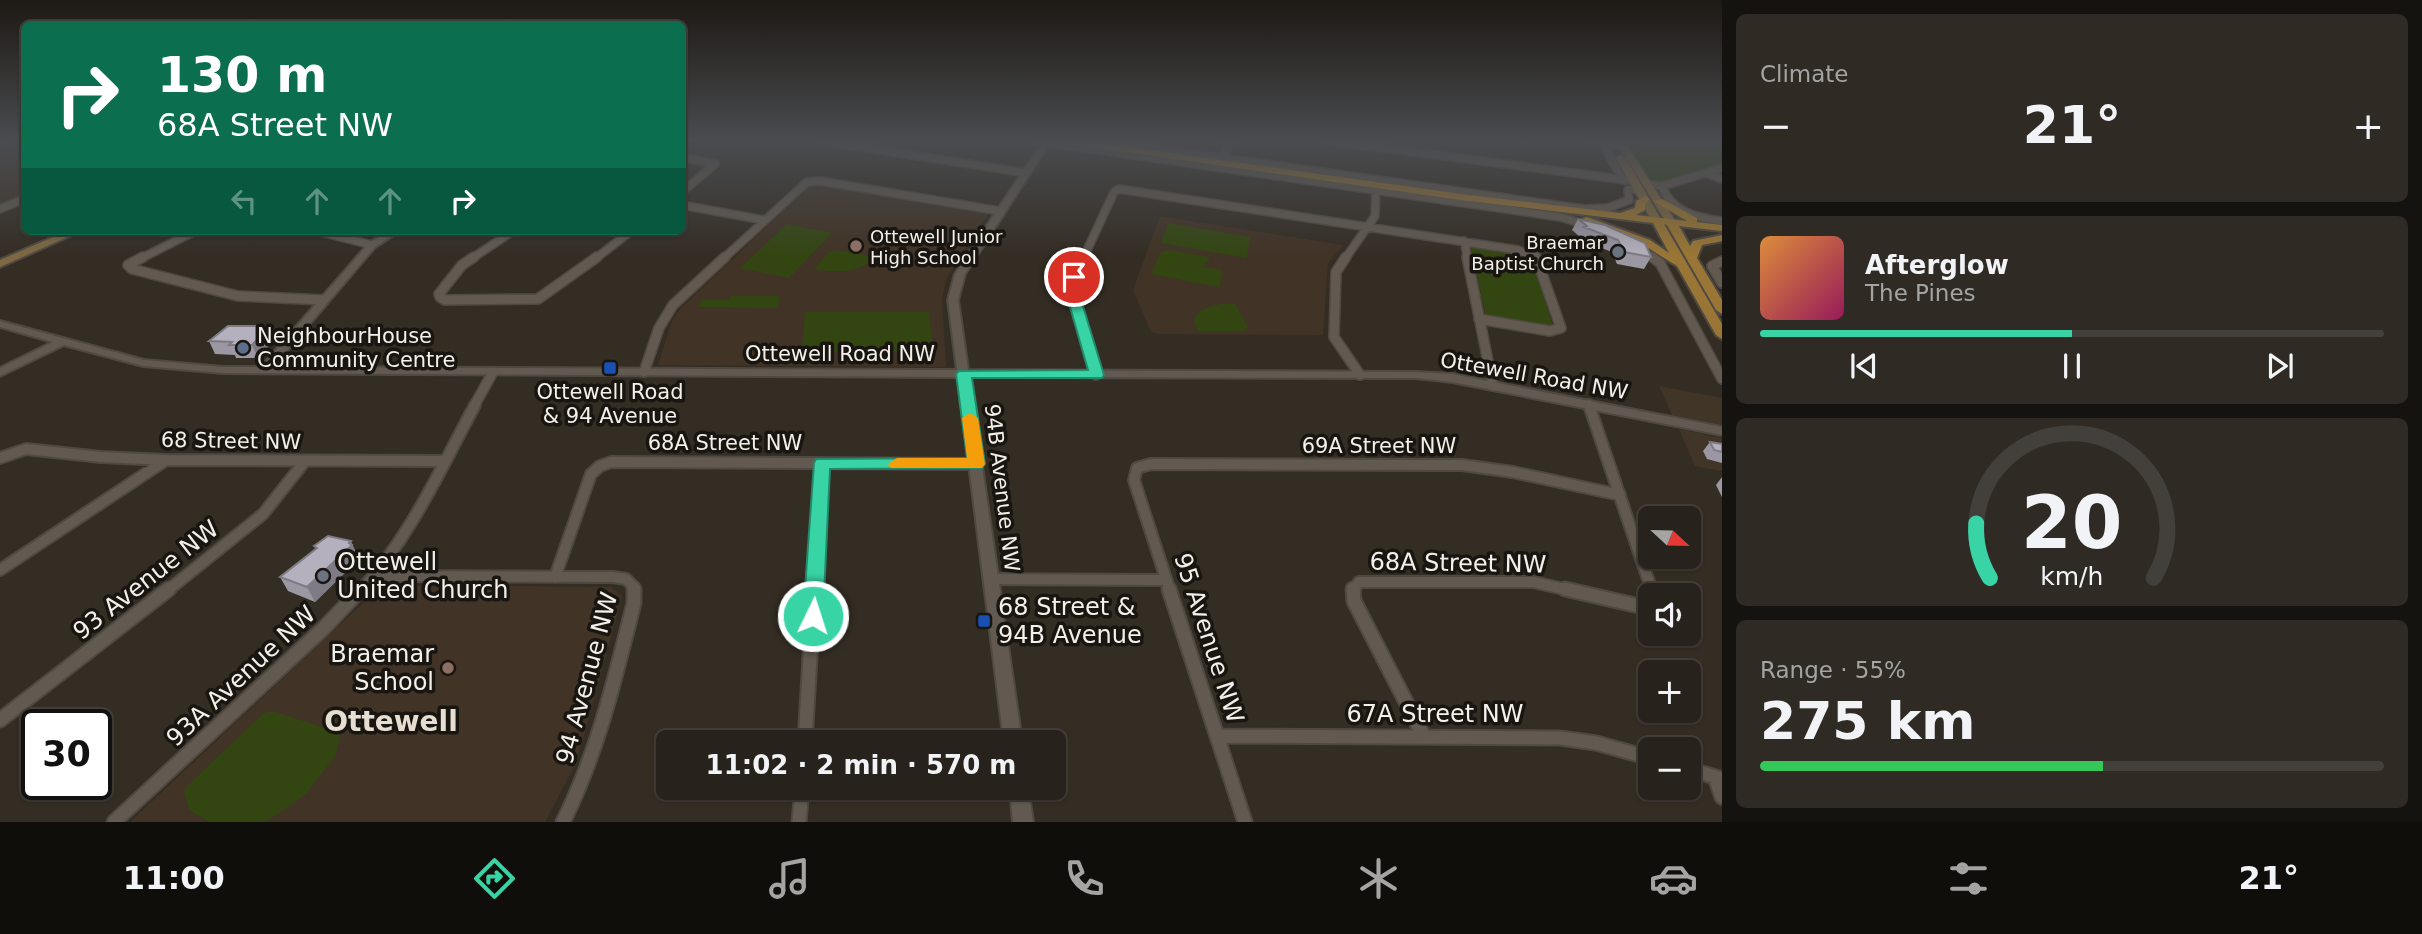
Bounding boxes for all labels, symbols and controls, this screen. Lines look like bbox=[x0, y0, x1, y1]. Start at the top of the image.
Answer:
text: 130 m bbox=[157, 47, 327, 104]
icon: right bbox=[42, 49, 133, 140]
text: Climate bbox=[1760, 61, 1849, 87]
text: 21° bbox=[2023, 95, 2121, 155]
text: − bbox=[1760, 104, 1792, 148]
text: + bbox=[2352, 104, 2384, 148]
text: 68A Street NW bbox=[157, 106, 393, 144]
icon: left bbox=[225, 182, 263, 220]
icon: ahead bbox=[298, 182, 336, 220]
icon: ahead bbox=[371, 182, 409, 220]
icon: right bbox=[444, 182, 482, 220]
place label: Ottewell Junior High School bbox=[870, 226, 1003, 268]
place label: Braemar Baptist Church bbox=[1471, 232, 1605, 274]
marker: Ottewell Junior High School bbox=[848, 238, 864, 254]
marker: Braemar Baptist Church bbox=[1610, 244, 1626, 260]
pin bbox=[1044, 247, 1104, 307]
text: Afterglow bbox=[1865, 250, 2009, 280]
icon: arrive bbox=[1055, 258, 1093, 296]
text: The Pines bbox=[1865, 280, 1976, 306]
place label: NeighbourHouse Community Centre bbox=[257, 324, 455, 372]
marker: NeighbourHouse Community Centre bbox=[235, 340, 251, 356]
street label: Ottewell Road NW bbox=[745, 342, 935, 366]
icon: previous bbox=[1845, 347, 1883, 385]
icon: pause bbox=[2053, 347, 2091, 385]
icon: next bbox=[2261, 347, 2299, 385]
street label: Ottewell Road NW bbox=[1438, 348, 1630, 404]
marker: Ottewell Road & 94 Avenue bbox=[602, 360, 618, 376]
place label: Ottewell Road & 94 Avenue bbox=[536, 380, 684, 428]
street label: 94B Avenue NW bbox=[980, 403, 1024, 574]
street label: 68 Street NW bbox=[161, 428, 302, 454]
street label: 68A Street NW bbox=[648, 431, 803, 455]
street label: 69A Street NW bbox=[1302, 434, 1457, 458]
text: 20 bbox=[2021, 480, 2123, 565]
north arrow bbox=[1638, 506, 1701, 569]
map controls bbox=[1638, 506, 1701, 800]
street label: 93 Avenue NW bbox=[68, 515, 224, 645]
street label: 68A Street NW bbox=[1369, 547, 1547, 579]
place label: Ottewell United Church bbox=[337, 548, 508, 604]
street label: 95 Avenue NW bbox=[1168, 550, 1250, 726]
text: km/h bbox=[2040, 562, 2104, 591]
marker: Ottewell United Church bbox=[315, 568, 331, 584]
position arrow bbox=[776, 579, 850, 653]
button: sound bbox=[1638, 583, 1701, 646]
street label: 94 Avenue NW bbox=[551, 589, 623, 767]
place label: 68 Street & 94B Avenue bbox=[998, 593, 1142, 649]
street label: 93A Avenue NW bbox=[161, 600, 321, 752]
marker: 68 Street & 94B Avenue bbox=[976, 613, 992, 629]
place label: Braemar School bbox=[330, 640, 434, 696]
text: Range · 55% bbox=[1760, 657, 1906, 683]
marker: Braemar School bbox=[440, 660, 456, 676]
button: + bbox=[1638, 660, 1701, 723]
text: 275 km bbox=[1760, 691, 1975, 751]
street label: 67A Street NW bbox=[1347, 700, 1523, 728]
district label: Ottewell bbox=[324, 705, 458, 738]
speed limit sign: 30 bbox=[21, 709, 112, 800]
button: − bbox=[1638, 737, 1701, 800]
text: 11:02 · 2 min · 570 m bbox=[706, 750, 1016, 780]
icon: directions bbox=[470, 854, 519, 903]
icon: music bbox=[765, 854, 814, 903]
icon: phone bbox=[1060, 854, 1109, 903]
icon: climate bbox=[1354, 854, 1403, 903]
icon: car bbox=[1649, 854, 1698, 903]
icon: filters bbox=[1944, 854, 1993, 903]
text: 11:00 bbox=[123, 859, 225, 897]
text: 21° bbox=[2239, 859, 2299, 897]

